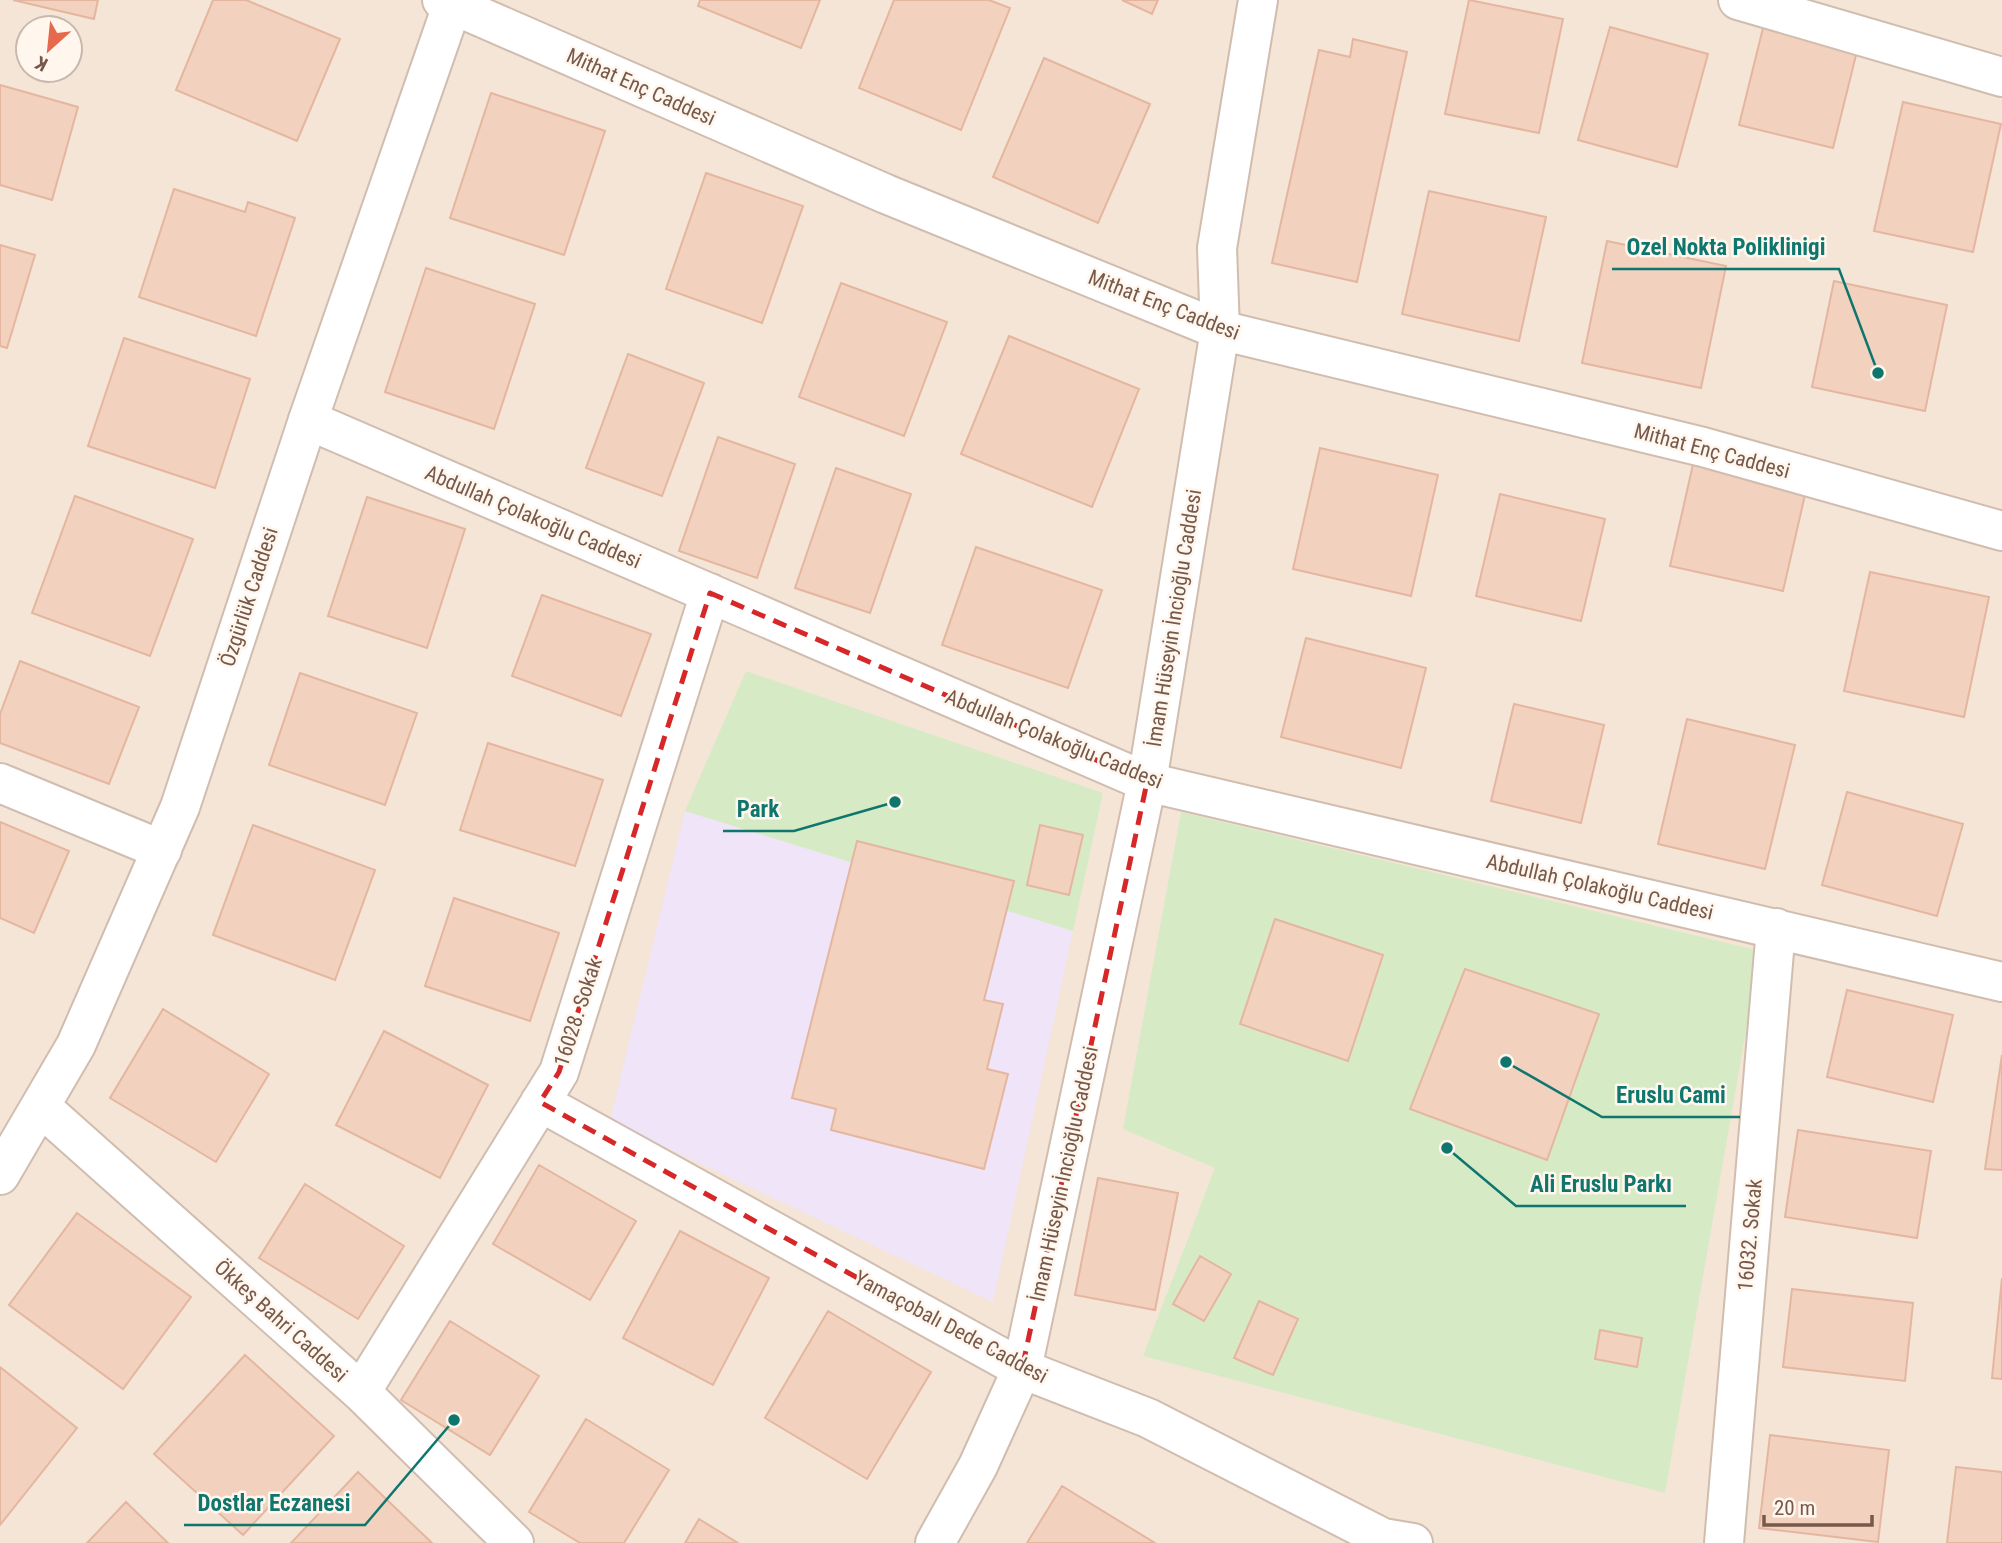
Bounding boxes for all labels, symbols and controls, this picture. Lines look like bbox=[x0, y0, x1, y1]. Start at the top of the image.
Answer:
north arrow bbox=[14, 14, 84, 84]
street label: Mithat Enç Caddesi bbox=[563, 43, 719, 131]
text: K bbox=[31, 51, 51, 76]
callout: Ozel Nokta Poliklinigi bbox=[1612, 225, 1839, 269]
text: Ozel Nokta Poliklinigi bbox=[1627, 234, 1825, 261]
street label: Mithat Enç Caddesi bbox=[1085, 265, 1243, 345]
street label: Mithat Enç Caddesi bbox=[1631, 419, 1793, 483]
street label: Abdullah Çolakoğlu Caddesi bbox=[421, 461, 645, 573]
street label: İmam Hüseyin İncioğlu Caddesi bbox=[1142, 487, 1206, 749]
street label: Özgürlük Caddesi bbox=[215, 524, 283, 670]
street label: Abdullah Çolakoğlu Caddesi bbox=[942, 684, 1166, 794]
callout: Park bbox=[723, 787, 794, 831]
text: Park bbox=[737, 796, 780, 823]
street label: Abdullah Çolakoğlu Caddesi bbox=[1484, 849, 1716, 925]
street label: 16028. Sokak bbox=[549, 954, 607, 1069]
street label: İmam Hüseyin İncioğlu Caddesi bbox=[1025, 1044, 1103, 1304]
callout: Eruslu Cami bbox=[1602, 1073, 1740, 1117]
text: Eruslu Cami bbox=[1616, 1082, 1726, 1109]
callout: Ali Eruslu Parkı bbox=[1516, 1162, 1686, 1206]
text: Ali Eruslu Parkı bbox=[1530, 1171, 1672, 1198]
street label: 16032. Sokak bbox=[1733, 1177, 1767, 1292]
street label: Ökkeş Bahri Caddesi bbox=[210, 1255, 352, 1387]
street label: Yamaçobalı Dede Caddesi bbox=[850, 1266, 1052, 1388]
callout: Dostlar Eczanesi bbox=[184, 1481, 365, 1525]
scale bar bbox=[1764, 1484, 1872, 1528]
text: Dostlar Eczanesi bbox=[198, 1490, 350, 1517]
text: 20 m bbox=[1774, 1496, 1815, 1520]

